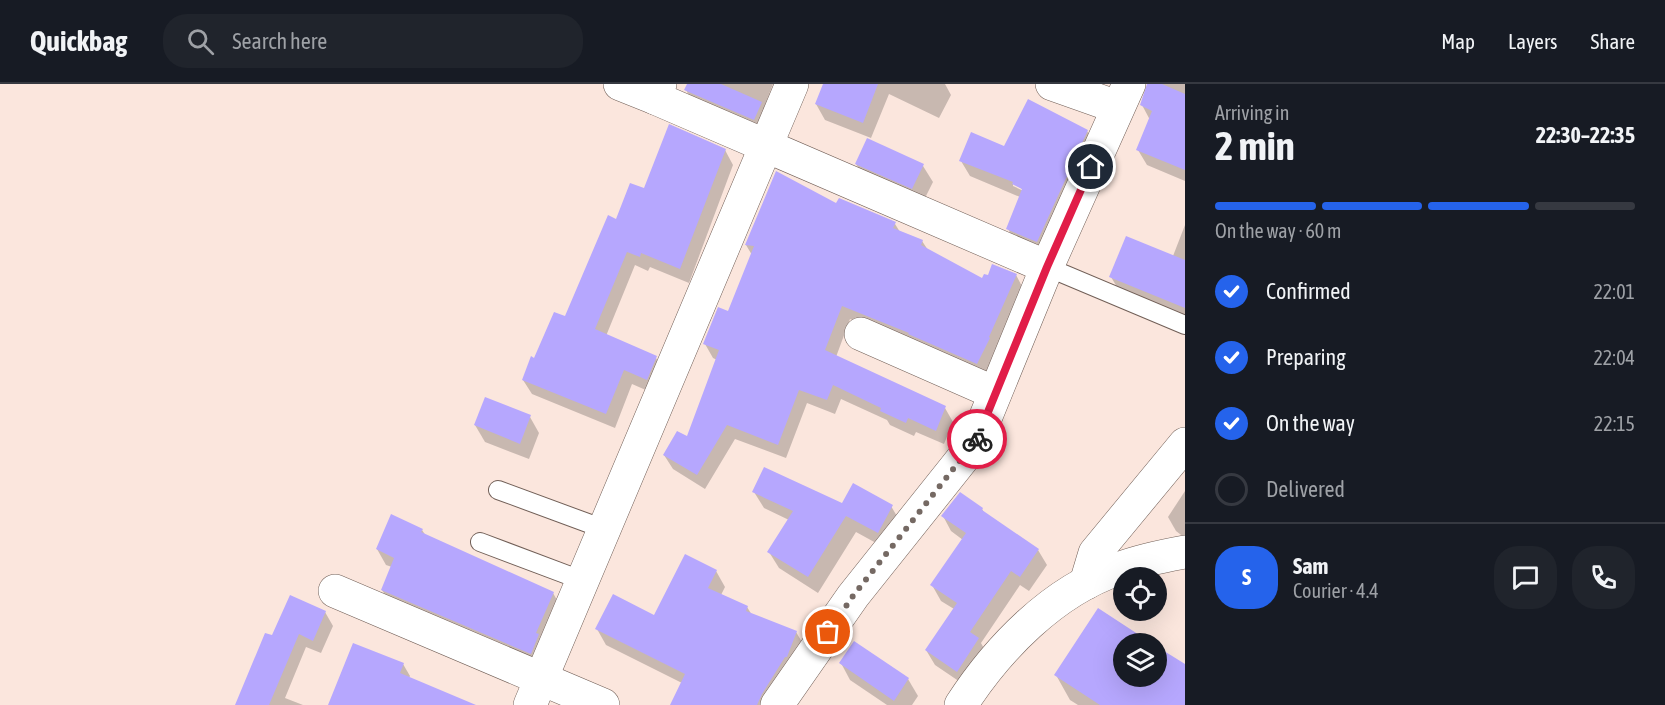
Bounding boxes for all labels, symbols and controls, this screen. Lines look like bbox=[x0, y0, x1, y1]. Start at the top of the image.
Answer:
search box bbox=[163, 14, 583, 68]
text: Quickbag bbox=[30, 25, 127, 57]
icon: search bbox=[184, 25, 217, 58]
text: Search here bbox=[232, 28, 327, 54]
text: Map bbox=[1441, 29, 1475, 53]
text: Layers bbox=[1508, 29, 1558, 53]
text: Share bbox=[1591, 29, 1635, 53]
text: Arriving in bbox=[1215, 101, 1289, 124]
text: 22:30–22:35 bbox=[1536, 122, 1635, 148]
text: 2 min bbox=[1215, 124, 1295, 168]
pin bbox=[1065, 141, 1116, 192]
icon: home bbox=[1074, 150, 1107, 183]
text: On the way · 60 m bbox=[1215, 219, 1341, 242]
icon: check bbox=[1215, 275, 1248, 308]
text: Confirmed bbox=[1266, 278, 1351, 304]
text: 22:01 bbox=[1593, 280, 1635, 303]
icon: check bbox=[1215, 341, 1248, 374]
text: Preparing bbox=[1266, 344, 1346, 370]
text: 22:04 bbox=[1593, 346, 1635, 369]
icon: check bbox=[1215, 407, 1248, 440]
courier bbox=[947, 409, 1007, 469]
text: On the way bbox=[1266, 410, 1355, 436]
text: 22:15 bbox=[1594, 412, 1635, 435]
icon: bike bbox=[961, 423, 994, 456]
text: Delivered bbox=[1266, 476, 1345, 502]
button: chat bbox=[1494, 546, 1557, 609]
button: phone bbox=[1572, 546, 1635, 609]
text: Sam bbox=[1293, 553, 1328, 579]
text: S bbox=[1242, 564, 1251, 590]
map controls bbox=[1113, 567, 1167, 687]
button: locate bbox=[1113, 567, 1167, 621]
text: Courier · 4.4 bbox=[1293, 579, 1379, 602]
pin bbox=[802, 606, 853, 657]
icon: bag bbox=[811, 615, 844, 648]
button: layers bbox=[1113, 633, 1167, 687]

